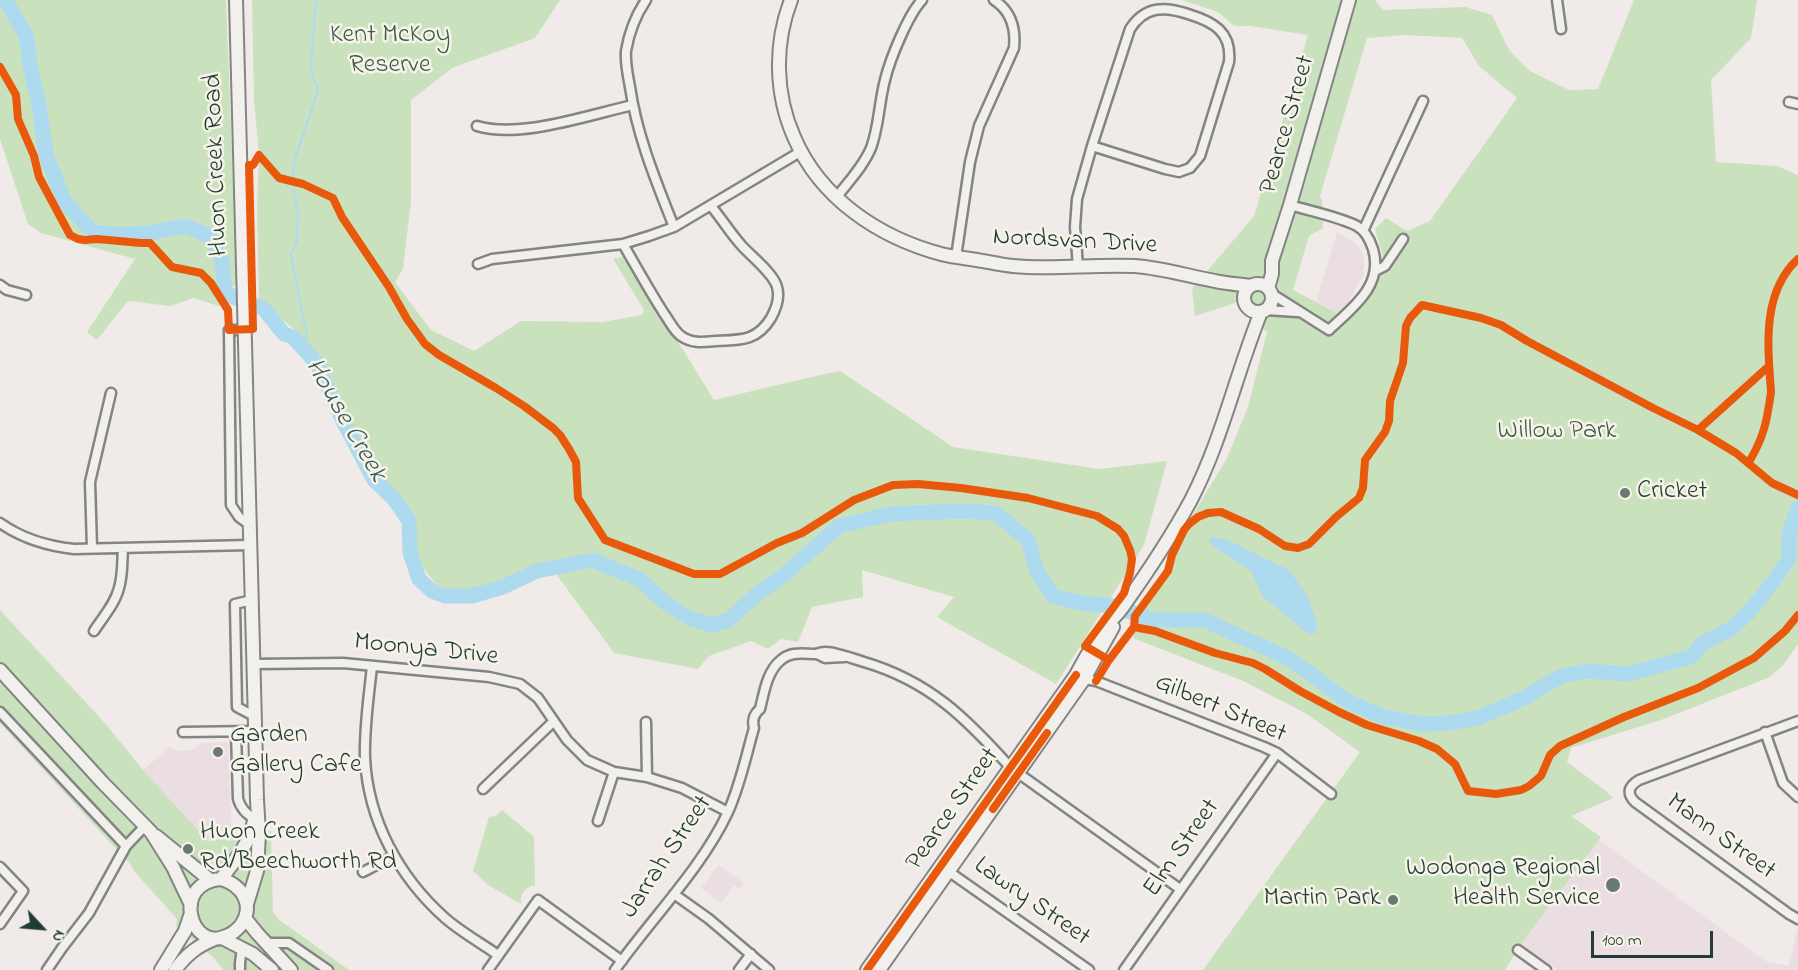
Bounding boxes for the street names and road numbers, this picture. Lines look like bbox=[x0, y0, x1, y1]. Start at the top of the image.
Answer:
street label: Pearce Street bbox=[1254, 52, 1324, 198]
street label: Huon Creek Road bbox=[199, 73, 237, 257]
street label: Nordsvan Drive bbox=[992, 223, 1158, 263]
street label: Moonya Drive bbox=[352, 628, 500, 674]
street label: Gilbert Street bbox=[1150, 668, 1290, 752]
street label: Pearce Street bbox=[900, 743, 1008, 877]
street label: Mann Street bbox=[1659, 788, 1781, 888]
street label: Jarrah Street bbox=[616, 791, 720, 925]
street label: Elm Street bbox=[1138, 794, 1228, 904]
street label: Lawry Street bbox=[967, 851, 1095, 955]

